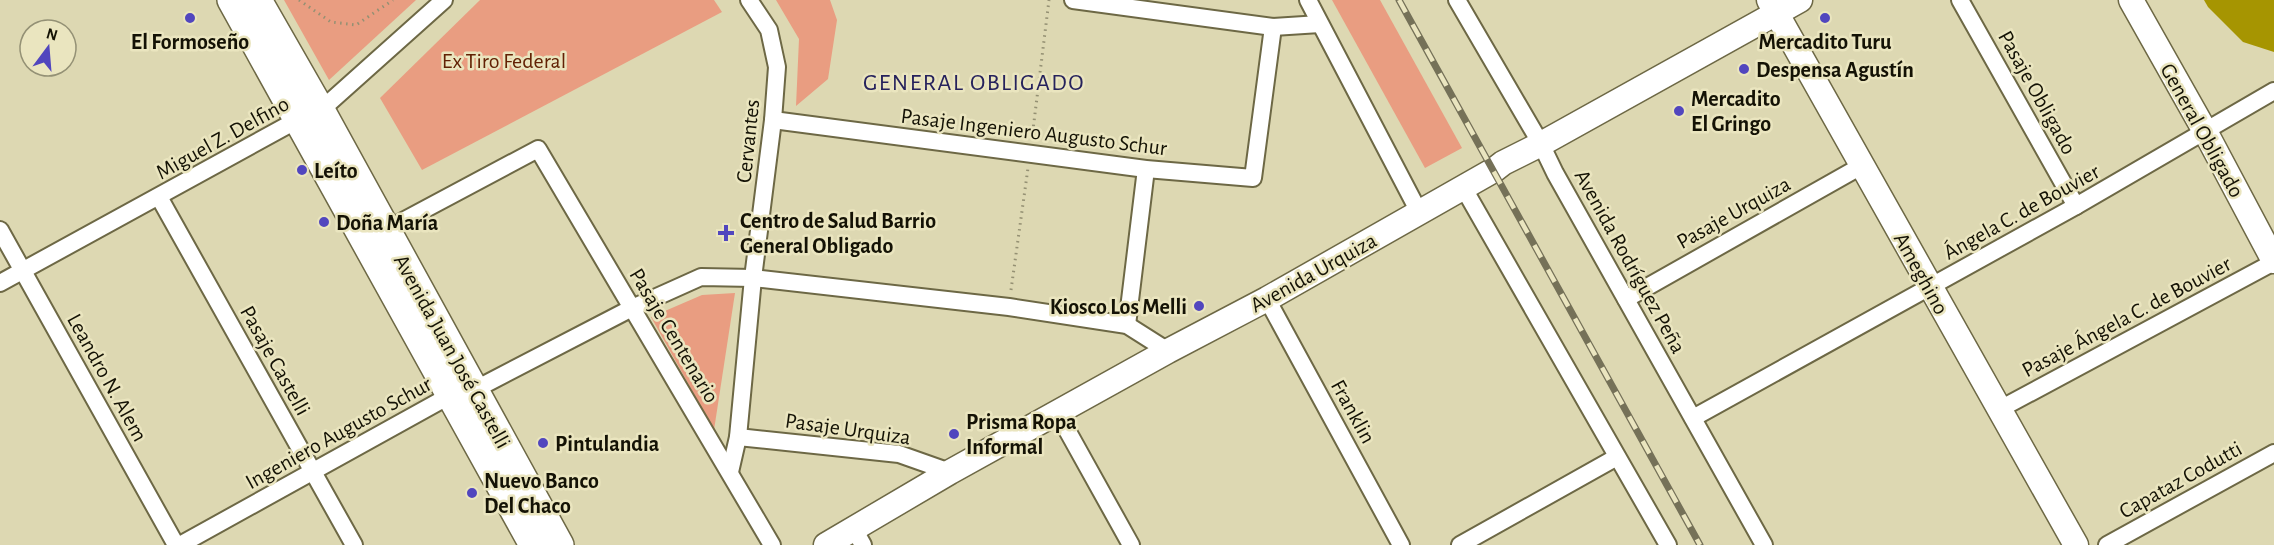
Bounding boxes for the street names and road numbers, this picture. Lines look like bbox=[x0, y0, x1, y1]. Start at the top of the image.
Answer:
street label: Pasaje Obligado bbox=[1994, 27, 2080, 158]
street label: General Obligado bbox=[2156, 60, 2248, 201]
street label: Miguel Z. Delfino bbox=[152, 92, 293, 183]
street label: Cervantes bbox=[733, 98, 763, 184]
street label: Pasaje Ingeniero Augusto Schur bbox=[900, 105, 1168, 159]
street label: Ángela C. de Bouvier bbox=[1939, 159, 2103, 264]
street label: Avenida Rodríguez Peña bbox=[1571, 166, 1690, 357]
street label: Pasaje Urquiza bbox=[1673, 173, 1794, 253]
street label: Avenida Urquiza bbox=[1247, 229, 1380, 317]
street label: Ameghino bbox=[1890, 229, 1952, 318]
street label: Avenida Juan José Castelli bbox=[390, 251, 515, 452]
street label: Pasaje Ángela C. de Bouvier bbox=[2018, 252, 2235, 381]
street label: Pasaje Centenario bbox=[625, 264, 723, 407]
street label: Pasaje Castelli bbox=[236, 302, 314, 419]
street label: Leandro N. Alem bbox=[63, 310, 151, 445]
street label: Ingeniero Augusto Schur bbox=[242, 373, 435, 493]
street label: Franklin bbox=[1327, 376, 1379, 447]
street label: Pasaje Urquiza bbox=[784, 409, 912, 449]
street label: Capataz Codutti bbox=[2115, 437, 2246, 523]

